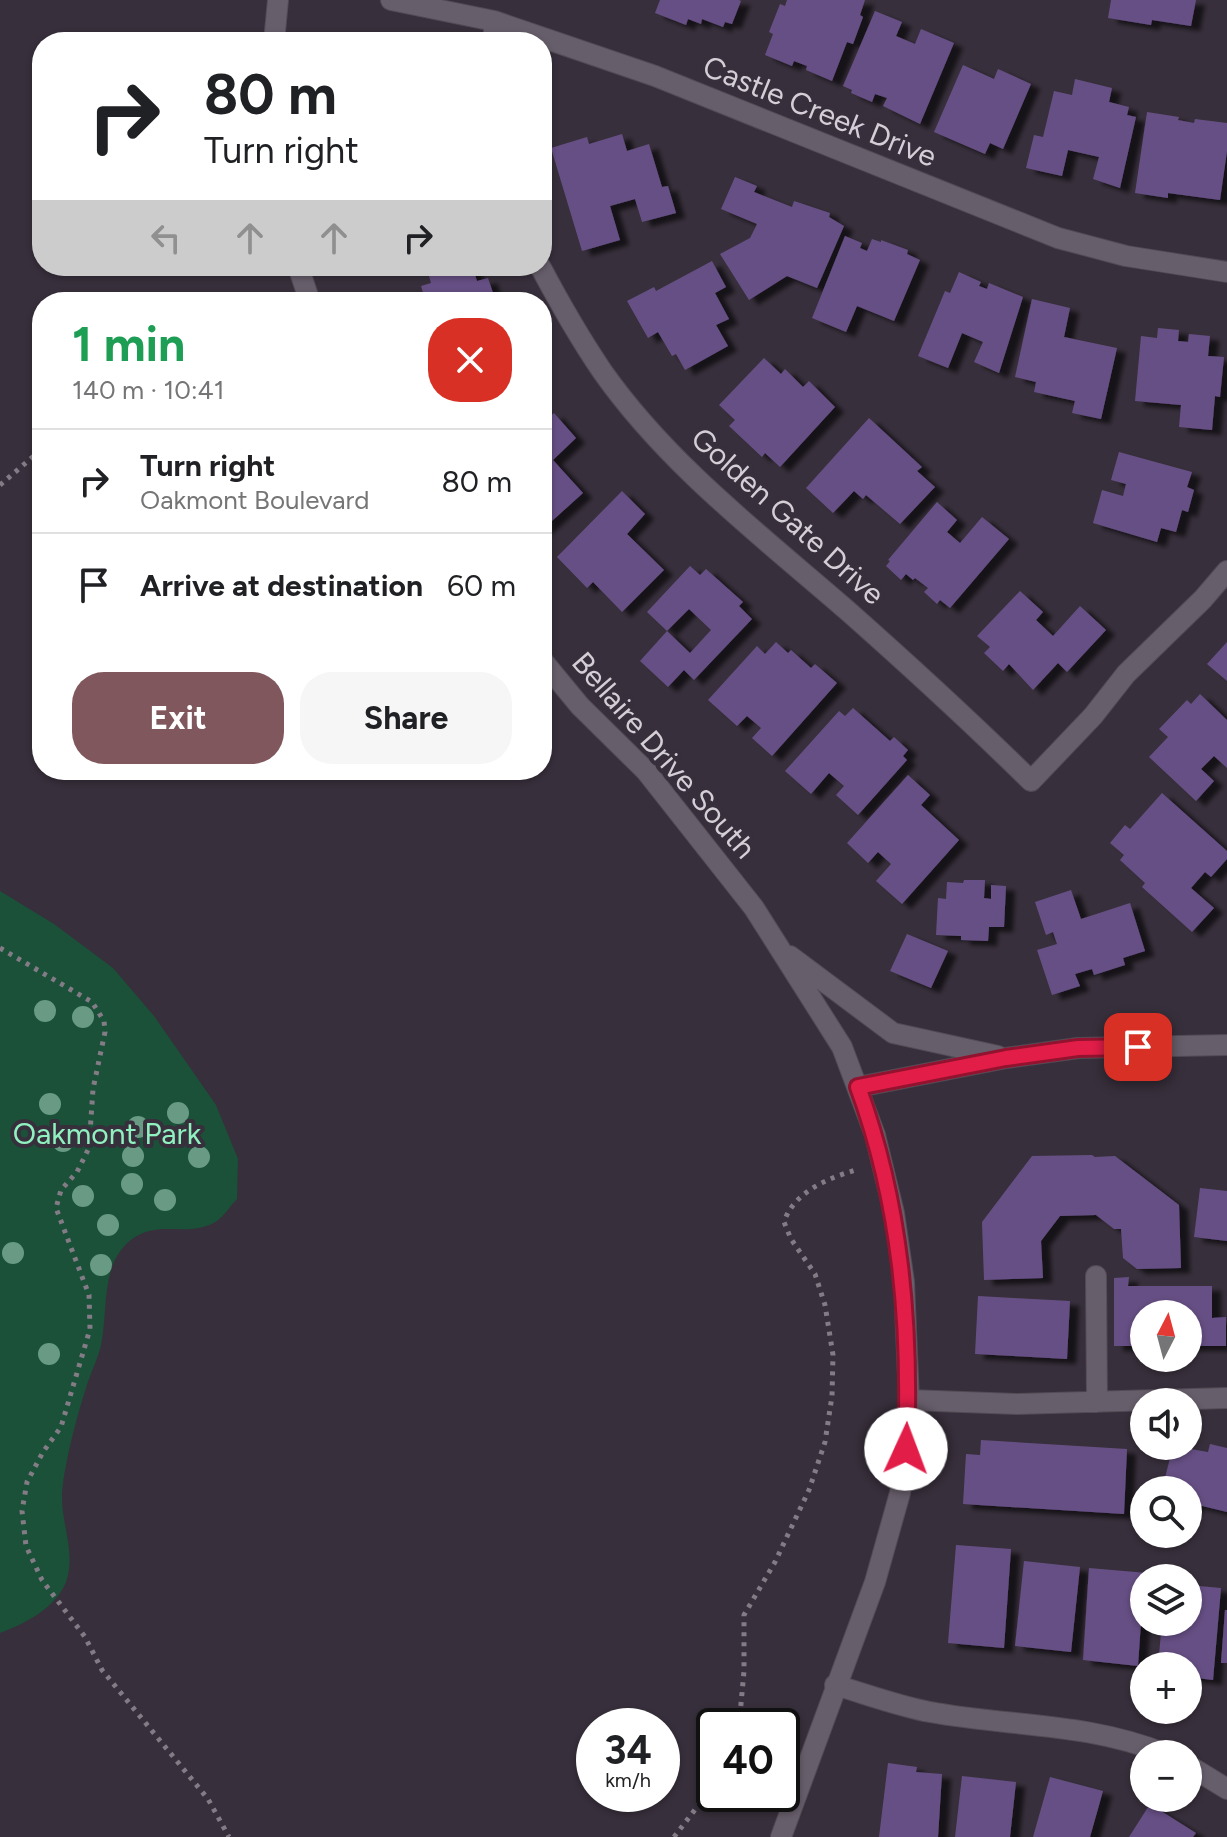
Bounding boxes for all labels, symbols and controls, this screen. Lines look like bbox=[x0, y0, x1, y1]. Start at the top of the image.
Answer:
street label: Castle Creek Drive bbox=[698, 47, 942, 175]
text: 80 m bbox=[204, 61, 337, 128]
icon: right bbox=[72, 64, 176, 168]
text: Turn right bbox=[204, 129, 359, 172]
icon: left bbox=[144, 216, 188, 260]
icon: ahead bbox=[228, 216, 272, 260]
icon: ahead bbox=[312, 216, 356, 260]
icon: right bbox=[396, 216, 440, 260]
text: 1 min bbox=[72, 315, 185, 373]
button: close bbox=[428, 318, 512, 402]
text: 140 m · 10:41 bbox=[72, 374, 224, 406]
street label: Golden Gate Drive bbox=[684, 419, 892, 613]
text: Turn right bbox=[140, 447, 275, 484]
icon: right bbox=[72, 459, 116, 503]
text: 80 m bbox=[441, 463, 512, 500]
text: Oakmont Boulevard bbox=[140, 484, 370, 516]
icon: arrive bbox=[72, 563, 116, 607]
text: Arrive at destination bbox=[140, 567, 423, 604]
text: 60 m bbox=[447, 567, 516, 604]
street label: Bellaire Drive South bbox=[564, 644, 764, 866]
button: Exit bbox=[72, 672, 284, 764]
button: Share bbox=[300, 672, 512, 764]
pin bbox=[1104, 1013, 1172, 1081]
icon: arrive bbox=[1116, 1025, 1160, 1069]
park label: Oakmont Park bbox=[13, 1115, 202, 1152]
north arrow bbox=[1130, 1300, 1202, 1372]
map controls bbox=[1130, 1300, 1202, 1812]
button: sound bbox=[1130, 1388, 1202, 1460]
position arrow bbox=[864, 1407, 948, 1491]
button: search bbox=[1130, 1476, 1202, 1548]
button: layers bbox=[1130, 1564, 1202, 1636]
button: + bbox=[1130, 1652, 1202, 1724]
speed limit sign: 40 bbox=[696, 1708, 800, 1812]
text: 34 bbox=[604, 1726, 652, 1774]
button: − bbox=[1130, 1740, 1202, 1812]
text: km/h bbox=[605, 1768, 651, 1792]

